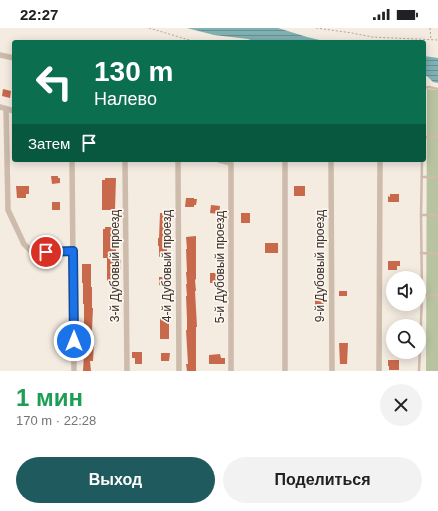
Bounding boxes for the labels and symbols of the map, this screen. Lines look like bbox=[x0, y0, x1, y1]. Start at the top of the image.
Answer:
street label: 3-й Дубовый проезд bbox=[108, 210, 122, 322]
street label: 4-й Дубовый проезд bbox=[160, 210, 174, 322]
street label: 9-й Дубовый проезд bbox=[313, 210, 327, 322]
street label: 5-й Дубовый проезд bbox=[213, 211, 227, 323]
pin bbox=[29, 235, 63, 269]
position arrow bbox=[53, 320, 95, 362]

